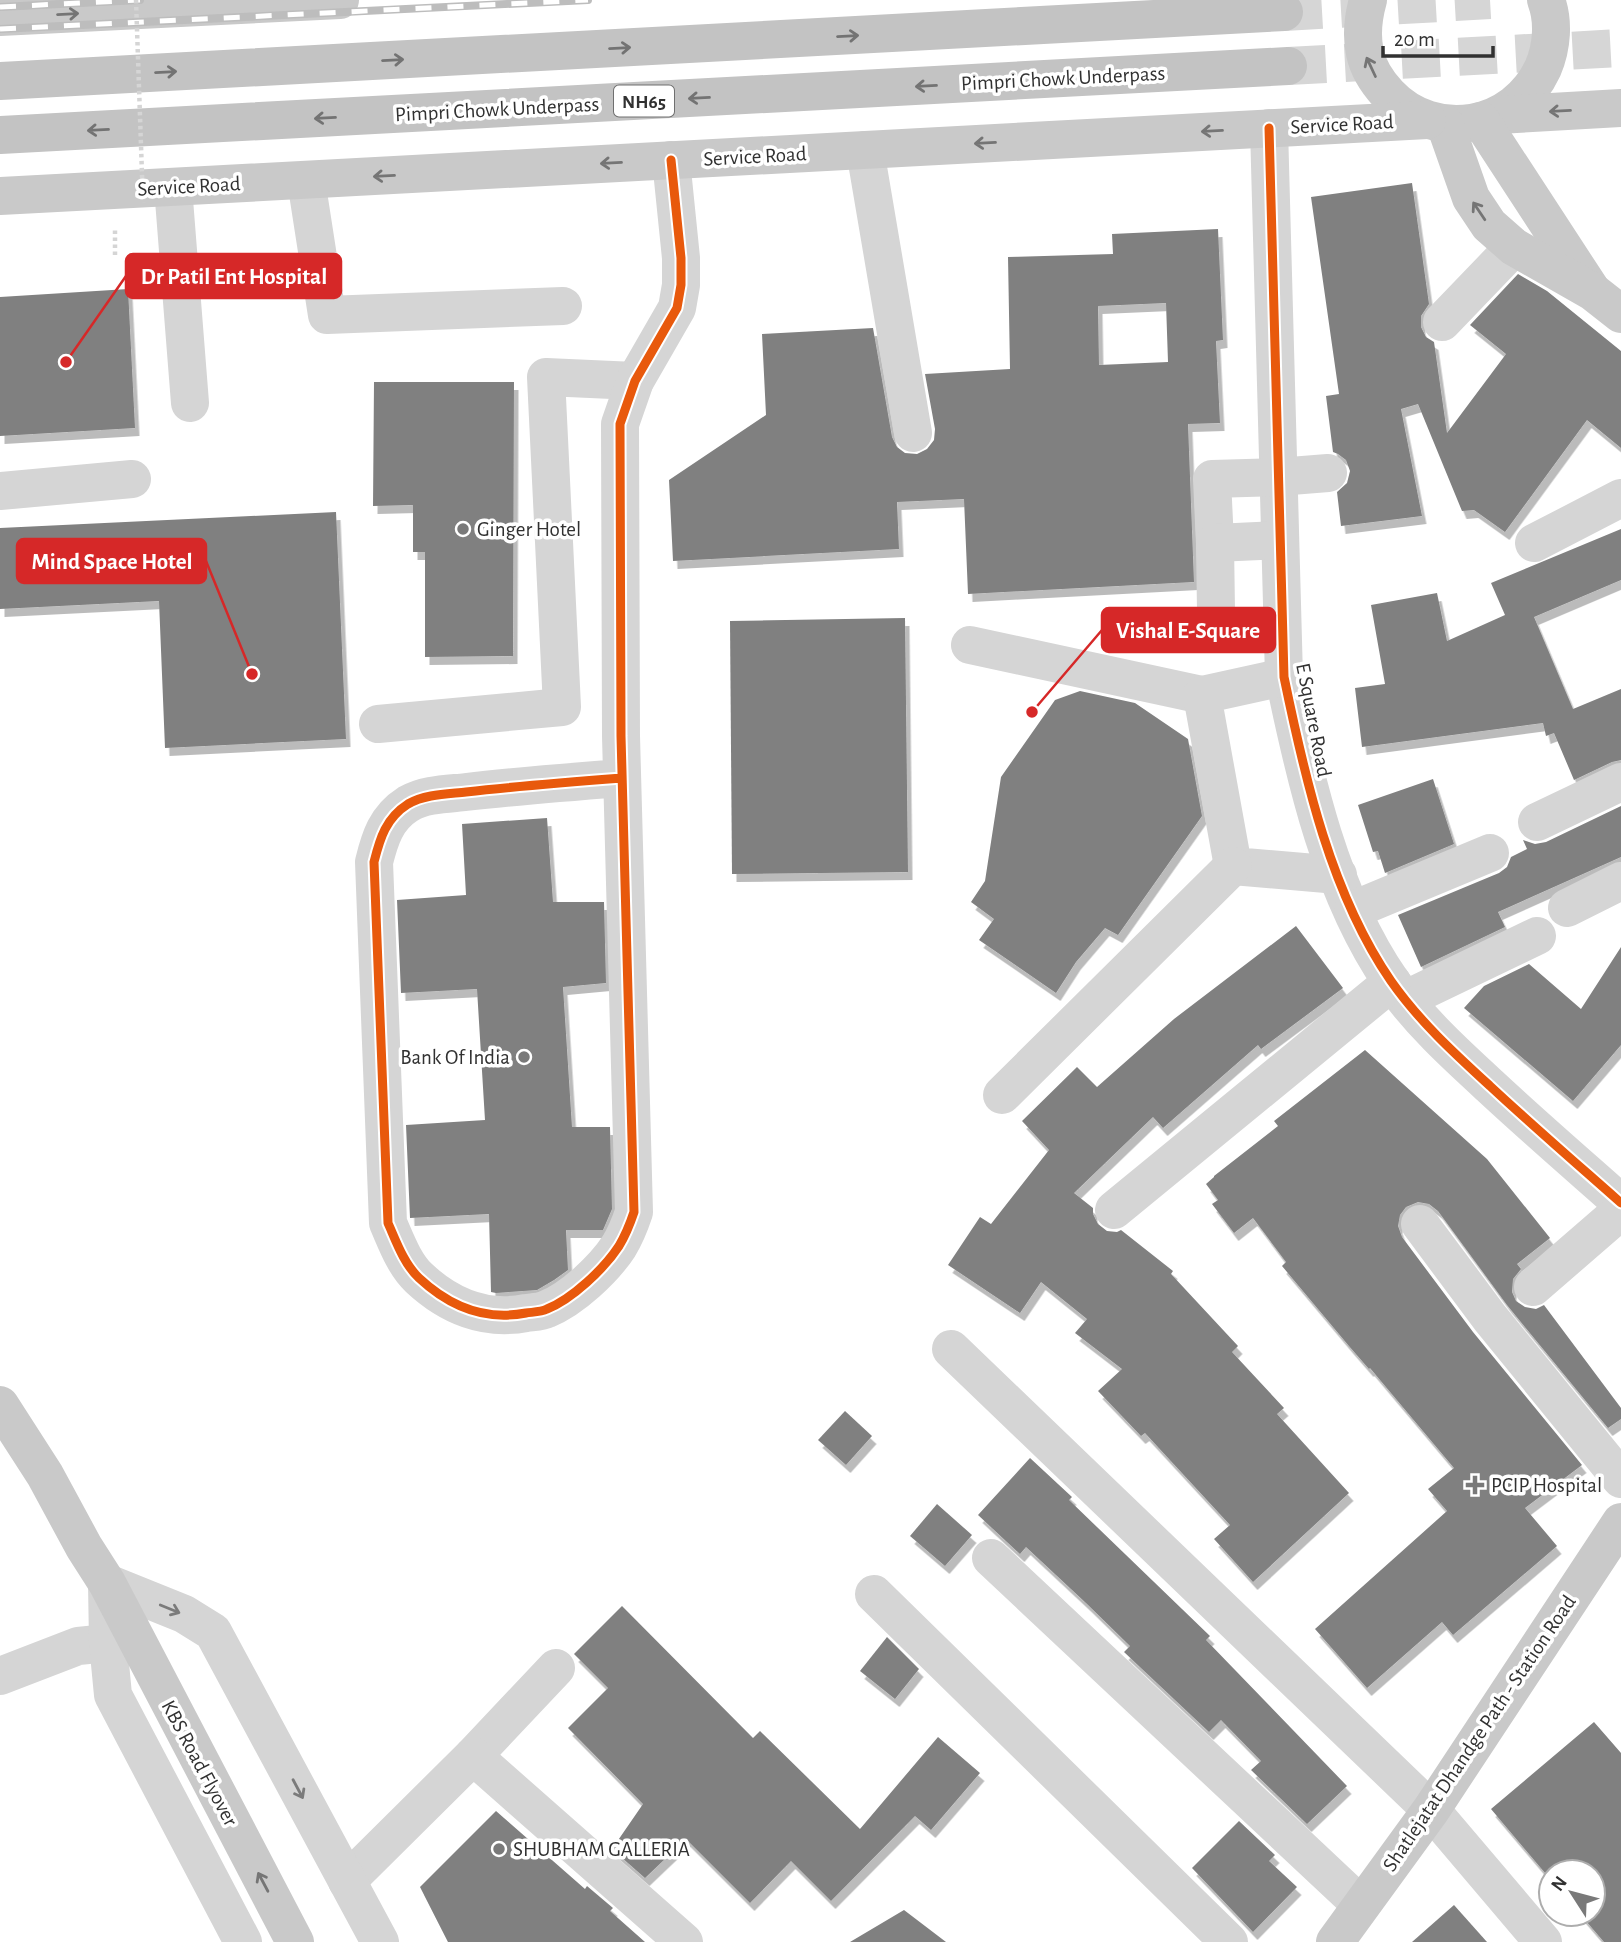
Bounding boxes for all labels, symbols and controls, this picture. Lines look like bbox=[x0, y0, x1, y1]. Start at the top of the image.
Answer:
one-way arrow bbox=[56, 7, 79, 20]
scale bar bbox=[1383, 14, 1493, 58]
one-way arrow bbox=[836, 29, 859, 42]
text: 20 m bbox=[1394, 29, 1435, 50]
one-way arrow bbox=[609, 41, 632, 54]
one-way arrow bbox=[381, 53, 404, 66]
one-way arrow bbox=[1364, 57, 1377, 78]
street label: Pimpri Chowk Underpass bbox=[960, 63, 1166, 94]
one-way arrow bbox=[154, 66, 177, 79]
one-way arrow bbox=[915, 79, 938, 92]
road number: NH65 bbox=[614, 86, 674, 116]
one-way arrow bbox=[688, 91, 711, 104]
street label: Pimpri Chowk Underpass bbox=[394, 94, 600, 125]
one-way arrow bbox=[1548, 105, 1571, 118]
one-way arrow bbox=[314, 111, 337, 124]
street label: Service Road bbox=[1290, 111, 1394, 138]
one-way arrow bbox=[87, 124, 110, 137]
one-way arrow bbox=[1201, 124, 1224, 137]
one-way arrow bbox=[974, 137, 996, 150]
street label: Service Road bbox=[703, 143, 807, 170]
one-way arrow bbox=[599, 157, 622, 170]
one-way arrow bbox=[372, 169, 395, 182]
street label: Service Road bbox=[137, 173, 241, 200]
one-way arrow bbox=[1472, 202, 1487, 221]
callout: Dr Patil Ent Hospital bbox=[126, 254, 341, 298]
text: Dr Patil Ent Hospital bbox=[141, 266, 327, 289]
place label: Ginger Hotel bbox=[477, 519, 581, 540]
marker: Ginger Hotel bbox=[455, 521, 471, 537]
callout: Mind Space Hotel bbox=[17, 539, 206, 583]
text: Mind Space Hotel bbox=[31, 551, 193, 574]
callout: Vishal E-Square bbox=[1102, 608, 1275, 652]
text: Vishal E-Square bbox=[1116, 620, 1260, 643]
street label: E Square Road bbox=[1292, 661, 1335, 779]
place label: Bank Of India bbox=[400, 1047, 510, 1068]
marker: Bank Of India bbox=[516, 1049, 532, 1065]
marker: PCIP Hospital bbox=[1465, 1475, 1485, 1495]
place label: PCIP Hospital bbox=[1491, 1475, 1602, 1496]
street label: Shatlejatat Dhandge Path - Station Road bbox=[1379, 1591, 1580, 1875]
one-way arrow bbox=[159, 1603, 180, 1616]
street label: KBS Road Flyover bbox=[158, 1697, 242, 1830]
one-way arrow bbox=[291, 1778, 305, 1799]
place label: SHUBHAM GALLERIA bbox=[513, 1839, 690, 1860]
marker: SHUBHAM GALLERIA bbox=[491, 1841, 507, 1857]
north arrow bbox=[1537, 1858, 1607, 1928]
one-way arrow bbox=[256, 1872, 270, 1892]
text: N bbox=[1548, 1873, 1571, 1895]

